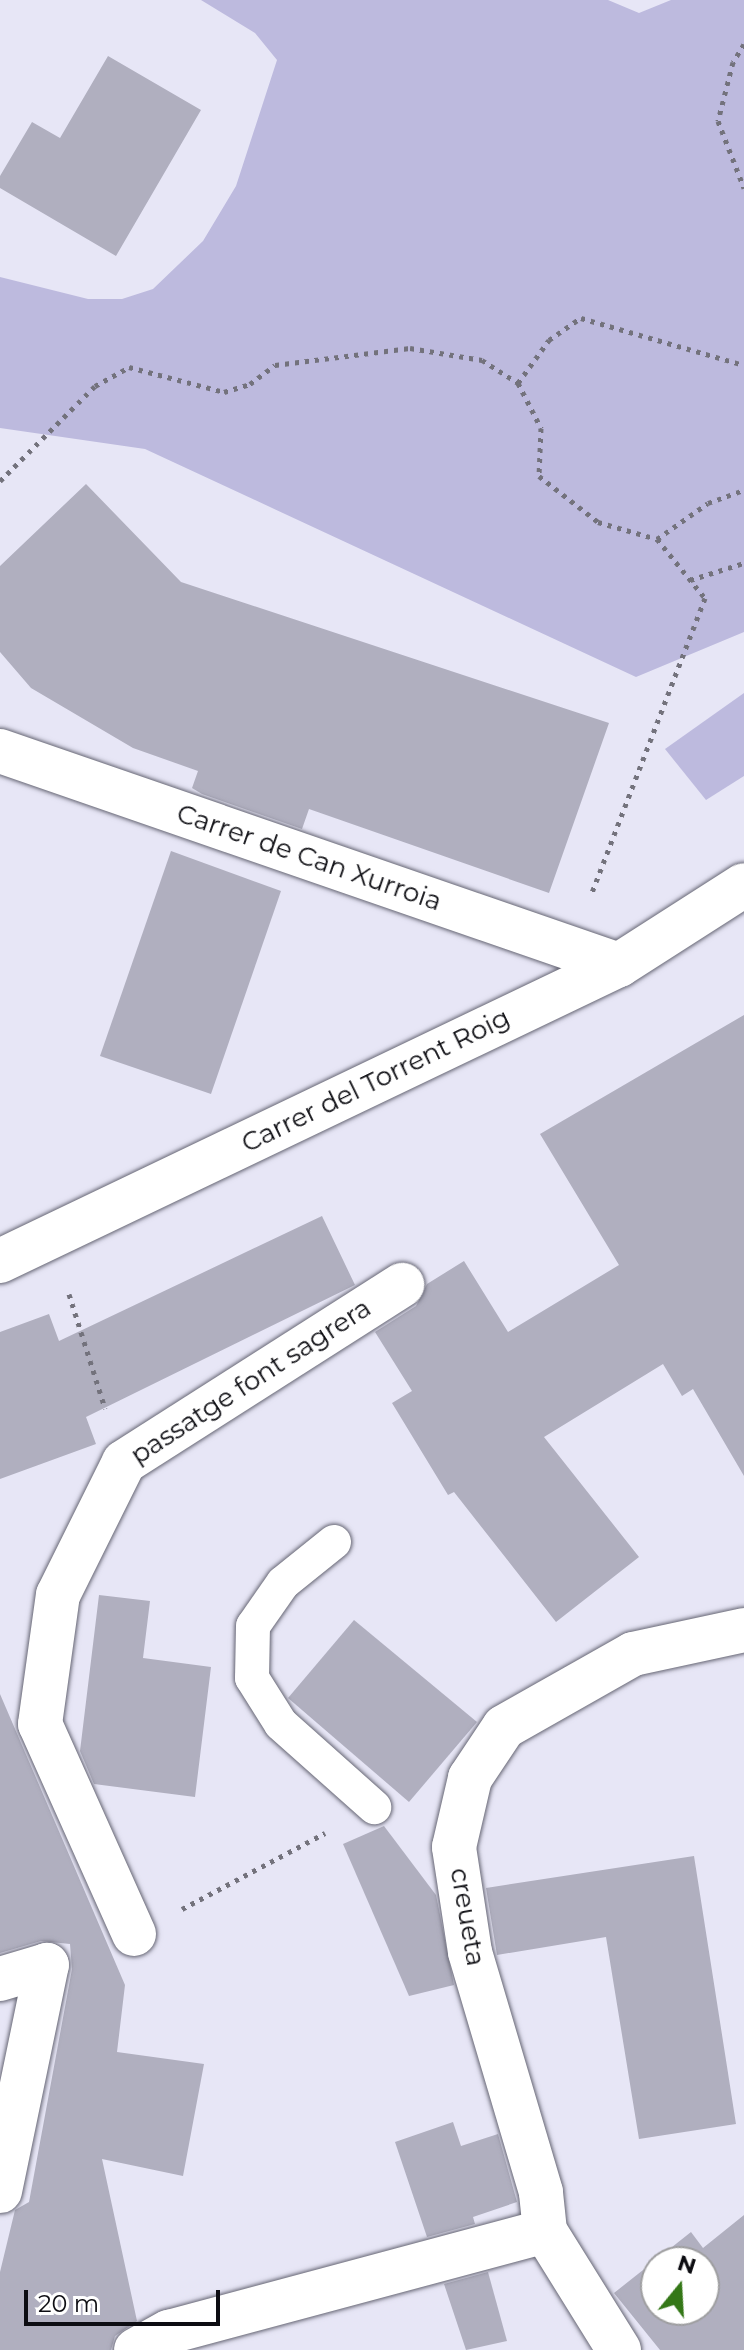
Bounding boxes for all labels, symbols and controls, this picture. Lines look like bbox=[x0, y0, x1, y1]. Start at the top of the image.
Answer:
street label: Carrer de Can Xurroia bbox=[173, 798, 445, 918]
street label: Carrer del Torrent Roig bbox=[237, 1002, 515, 1160]
street label: passatge font sagrera bbox=[125, 1293, 377, 1471]
street label: creueta bbox=[443, 1866, 491, 1968]
north arrow bbox=[640, 2246, 720, 2326]
text: N bbox=[674, 2249, 700, 2280]
scale bar bbox=[28, 2274, 224, 2324]
text: 20 m bbox=[38, 2289, 99, 2318]

